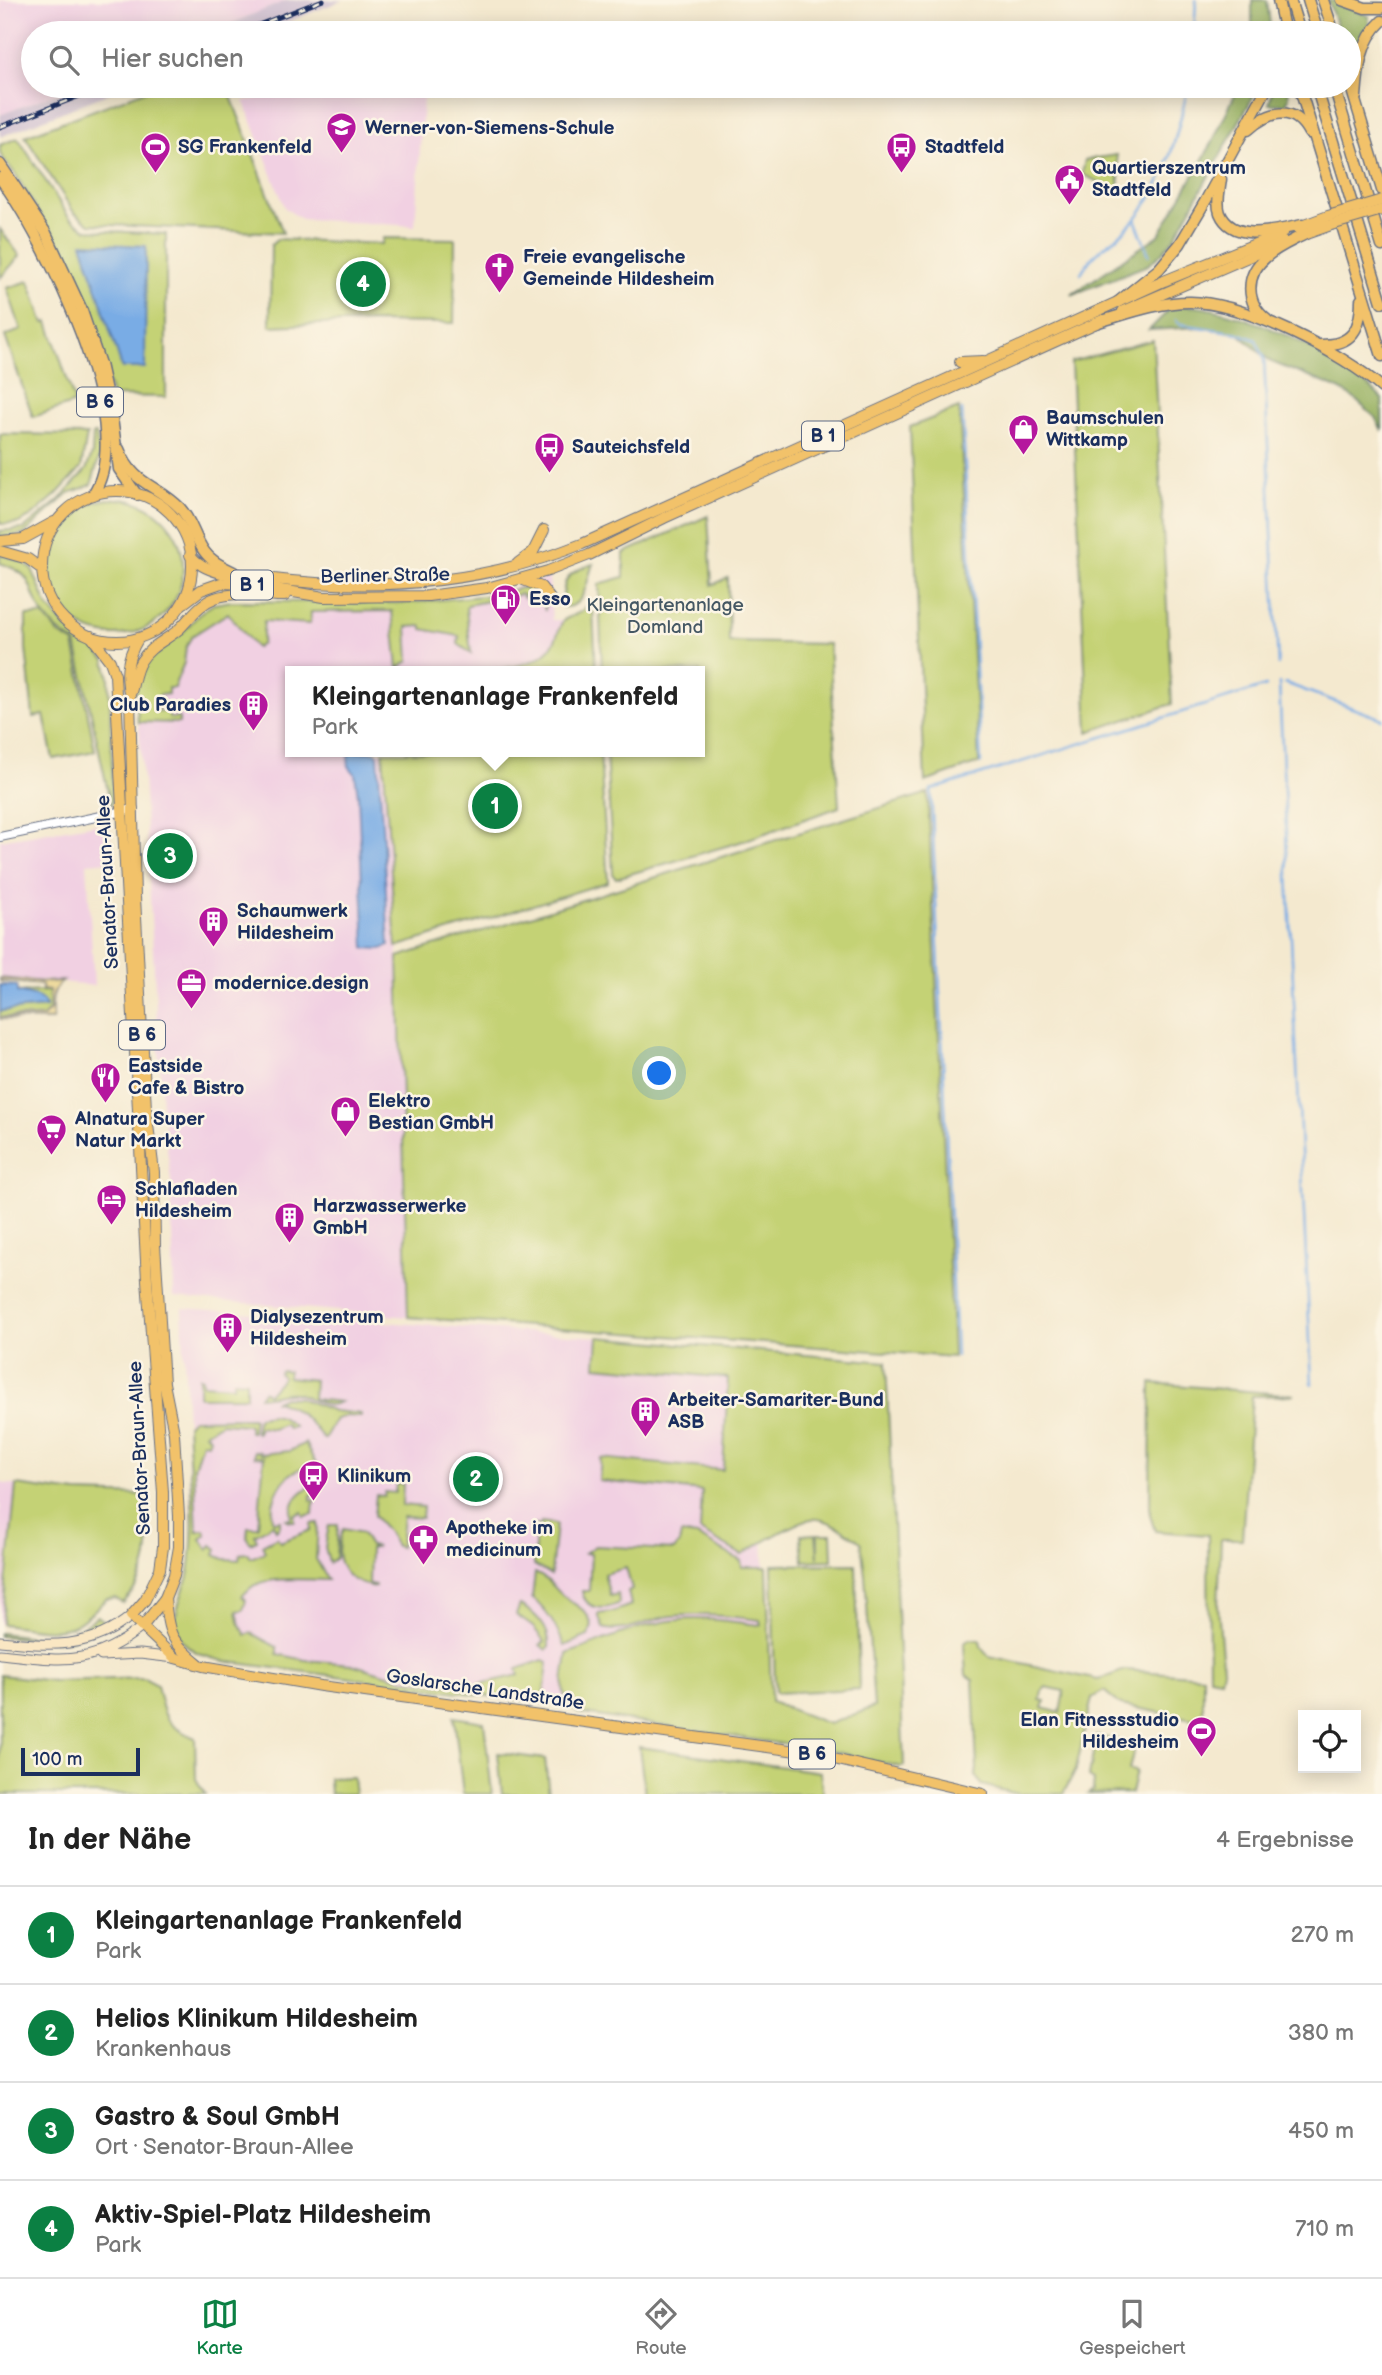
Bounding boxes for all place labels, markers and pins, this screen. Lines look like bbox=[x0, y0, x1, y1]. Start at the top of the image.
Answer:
school or university icon: Werner-von-Siemens-Schule bbox=[325, 111, 359, 155]
place label: Werner-von-Siemens-Schule bbox=[365, 117, 615, 140]
sports icon: SG Frankenfeld bbox=[138, 130, 172, 174]
bus stop icon: Stadtfeld bbox=[885, 130, 919, 174]
place label: SG Frankenfeld bbox=[178, 136, 312, 159]
place label: Stadtfeld bbox=[925, 136, 1004, 159]
place label: Quartierszentrum Stadtfeld bbox=[1092, 157, 1246, 202]
public building icon: Quartierszentrum Stadtfeld bbox=[1052, 162, 1086, 206]
place label: Freie evangelische Gemeinde Hildesheim bbox=[523, 246, 714, 291]
church icon: Freie evangelische Gemeinde Hildesheim bbox=[483, 251, 517, 295]
pin: 4 bbox=[340, 258, 386, 310]
place label: Baumschulen Wittkamp bbox=[1046, 407, 1164, 452]
shop icon: Baumschulen Wittkamp bbox=[1006, 412, 1040, 456]
bus stop icon: Sauteichsfeld bbox=[532, 430, 566, 474]
place label: Sauteichsfeld bbox=[572, 436, 690, 459]
fuel station icon: Esso bbox=[489, 582, 523, 626]
place label: Esso bbox=[529, 588, 571, 611]
building icon: Club Paradies bbox=[237, 688, 271, 732]
place label: Club Paradies bbox=[110, 694, 231, 717]
pin: 1 bbox=[472, 780, 518, 832]
pin: 3 bbox=[147, 830, 193, 882]
place label: Schaumwerk Hildesheim bbox=[237, 900, 348, 945]
building icon: Schaumwerk Hildesheim bbox=[197, 905, 231, 949]
office icon: modernice.design bbox=[174, 966, 208, 1010]
place label: modernice.design bbox=[214, 972, 369, 995]
place label: Eastside Cafe & Bistro bbox=[128, 1055, 245, 1100]
restaurant icon: Eastside Cafe & Bistro bbox=[88, 1060, 122, 1104]
place label: Elektro Bestian GmbH bbox=[368, 1090, 494, 1135]
shop icon: Elektro Bestian GmbH bbox=[328, 1095, 362, 1139]
place label: Alnatura Super Natur Markt bbox=[74, 1108, 205, 1153]
supermarket icon: Alnatura Super Natur Markt bbox=[35, 1113, 69, 1157]
place label: Schlafladen Hildesheim bbox=[135, 1178, 238, 1223]
hotel icon: Schlafladen Hildesheim bbox=[95, 1183, 129, 1227]
place label: Harzwasserwerke GmbH bbox=[313, 1195, 467, 1240]
building icon: Harzwasserwerke GmbH bbox=[273, 1200, 307, 1244]
place label: Dialysezentrum Hildesheim bbox=[250, 1306, 384, 1351]
building icon: Dialysezentrum Hildesheim bbox=[210, 1311, 244, 1355]
place label: Arbeiter-Samariter-Bund ASB bbox=[667, 1389, 884, 1434]
building icon: Arbeiter-Samariter-Bund ASB bbox=[628, 1394, 662, 1438]
pin: 2 bbox=[453, 1453, 499, 1505]
bus stop icon: Klinikum bbox=[297, 1459, 331, 1503]
place label: Klinikum bbox=[337, 1465, 411, 1488]
place label: Apotheke im medicinum bbox=[445, 1517, 553, 1562]
pharmacy icon: Apotheke im medicinum bbox=[406, 1522, 440, 1566]
place label: Elan Fitnessstudio Hildesheim bbox=[1020, 1709, 1179, 1754]
sports icon: Elan Fitnessstudio Hildesheim bbox=[1185, 1714, 1219, 1758]

